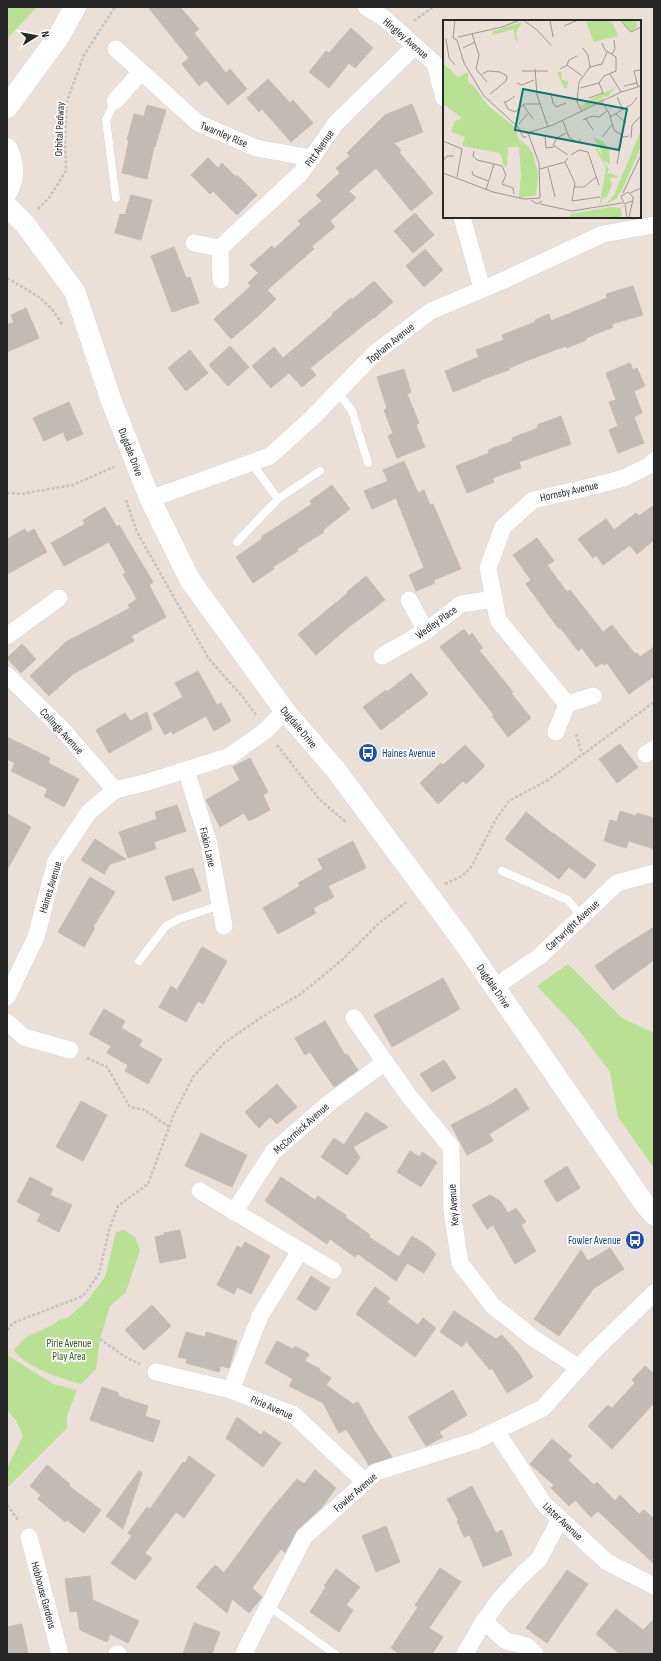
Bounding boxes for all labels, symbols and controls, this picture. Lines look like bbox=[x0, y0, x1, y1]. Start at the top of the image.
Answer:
street label: Hingley Avenue bbox=[380, 15, 431, 62]
north arrow bbox=[16, 16, 56, 56]
inset map bbox=[443, 20, 641, 218]
text: N bbox=[38, 30, 52, 38]
street label: Orbital Pedway bbox=[52, 101, 67, 157]
street label: Twarnley Rise bbox=[198, 119, 249, 150]
street label: Pitt Avenue bbox=[302, 127, 337, 169]
street label: Topham Avenue bbox=[364, 320, 417, 367]
street label: Dugdale Drive bbox=[115, 426, 146, 478]
street label: Hornsby Avenue bbox=[539, 478, 599, 504]
street label: Wedley Place bbox=[413, 603, 460, 642]
street label: Dugdale Drive bbox=[277, 704, 320, 751]
street label: Collings Avenue bbox=[37, 706, 86, 757]
bus stop icon: Haines Avenue bbox=[357, 742, 379, 764]
place label: Haines Avenue bbox=[382, 747, 436, 760]
street label: Fiskin Lane bbox=[197, 826, 218, 868]
street label: Haines Avenue bbox=[36, 860, 65, 915]
street label: Cartwright Avenue bbox=[543, 897, 602, 954]
street label: Dugdale Drive bbox=[474, 962, 513, 1011]
street label: McCormick Avenue bbox=[271, 1100, 332, 1157]
street label: Key Avenue bbox=[446, 1184, 461, 1226]
bus stop icon: Fowler Avenue bbox=[624, 1229, 646, 1251]
place label: Fowler Avenue bbox=[568, 1234, 621, 1247]
park label: Pirie Avenue Play Area bbox=[47, 1337, 91, 1363]
street label: Pirie Avenue bbox=[249, 1393, 295, 1422]
street label: Fowler Avenue bbox=[331, 1470, 380, 1515]
street label: Lister Avenue bbox=[540, 1500, 585, 1543]
street label: Hobhouse Gardens bbox=[28, 1560, 59, 1630]

